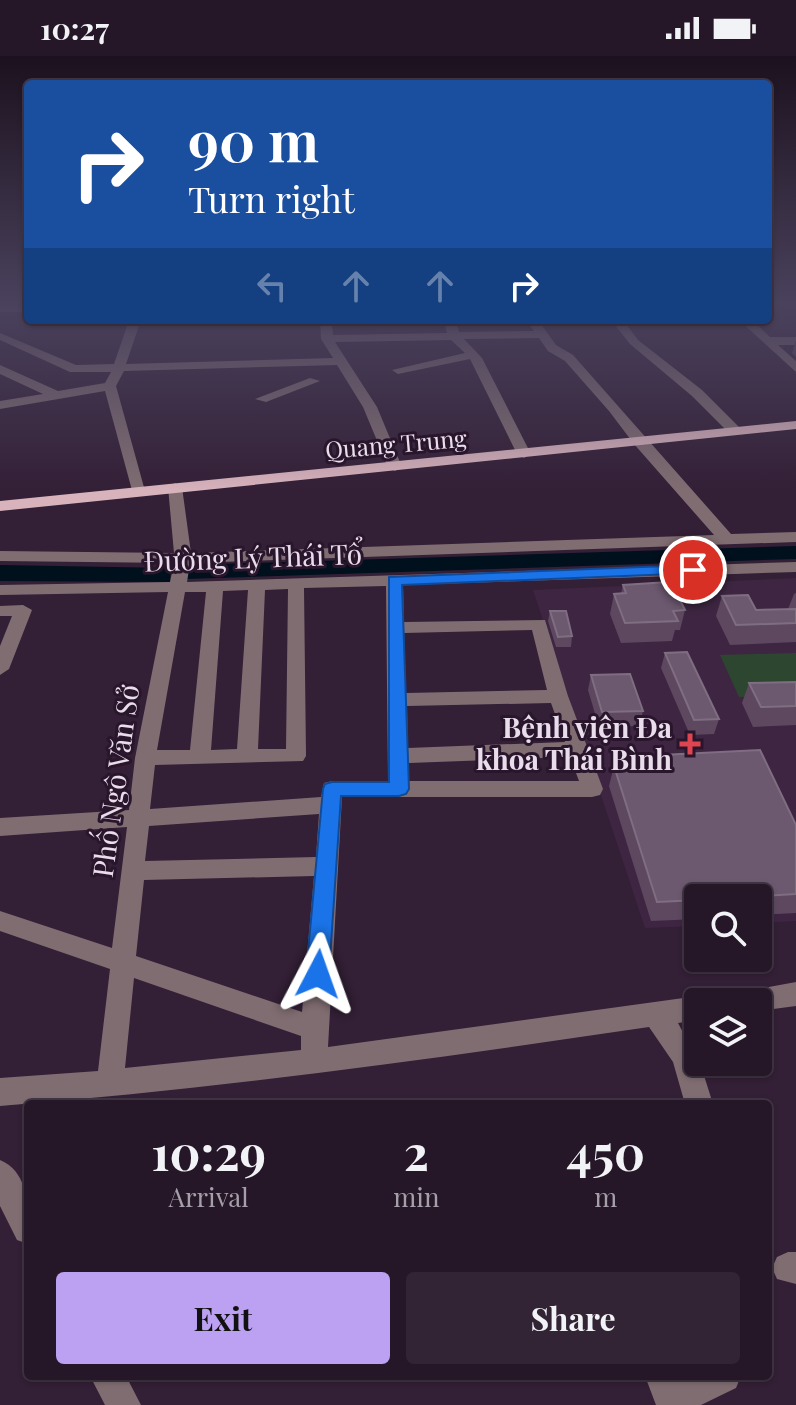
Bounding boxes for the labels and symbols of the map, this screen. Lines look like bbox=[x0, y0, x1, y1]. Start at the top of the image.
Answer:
street label: Quang Trung bbox=[324, 421, 468, 465]
street label: Đường Lý Thái Tổ bbox=[143, 534, 364, 579]
pin bbox=[659, 536, 727, 604]
street label: Phố Ngô Văn Sở bbox=[82, 682, 146, 879]
place label: Bệnh viện Đa khoa Thái Bình bbox=[476, 708, 672, 777]
marker: Bệnh viện Đa khoa Thái Bình bbox=[679, 733, 701, 755]
position arrow bbox=[276, 932, 360, 1016]

